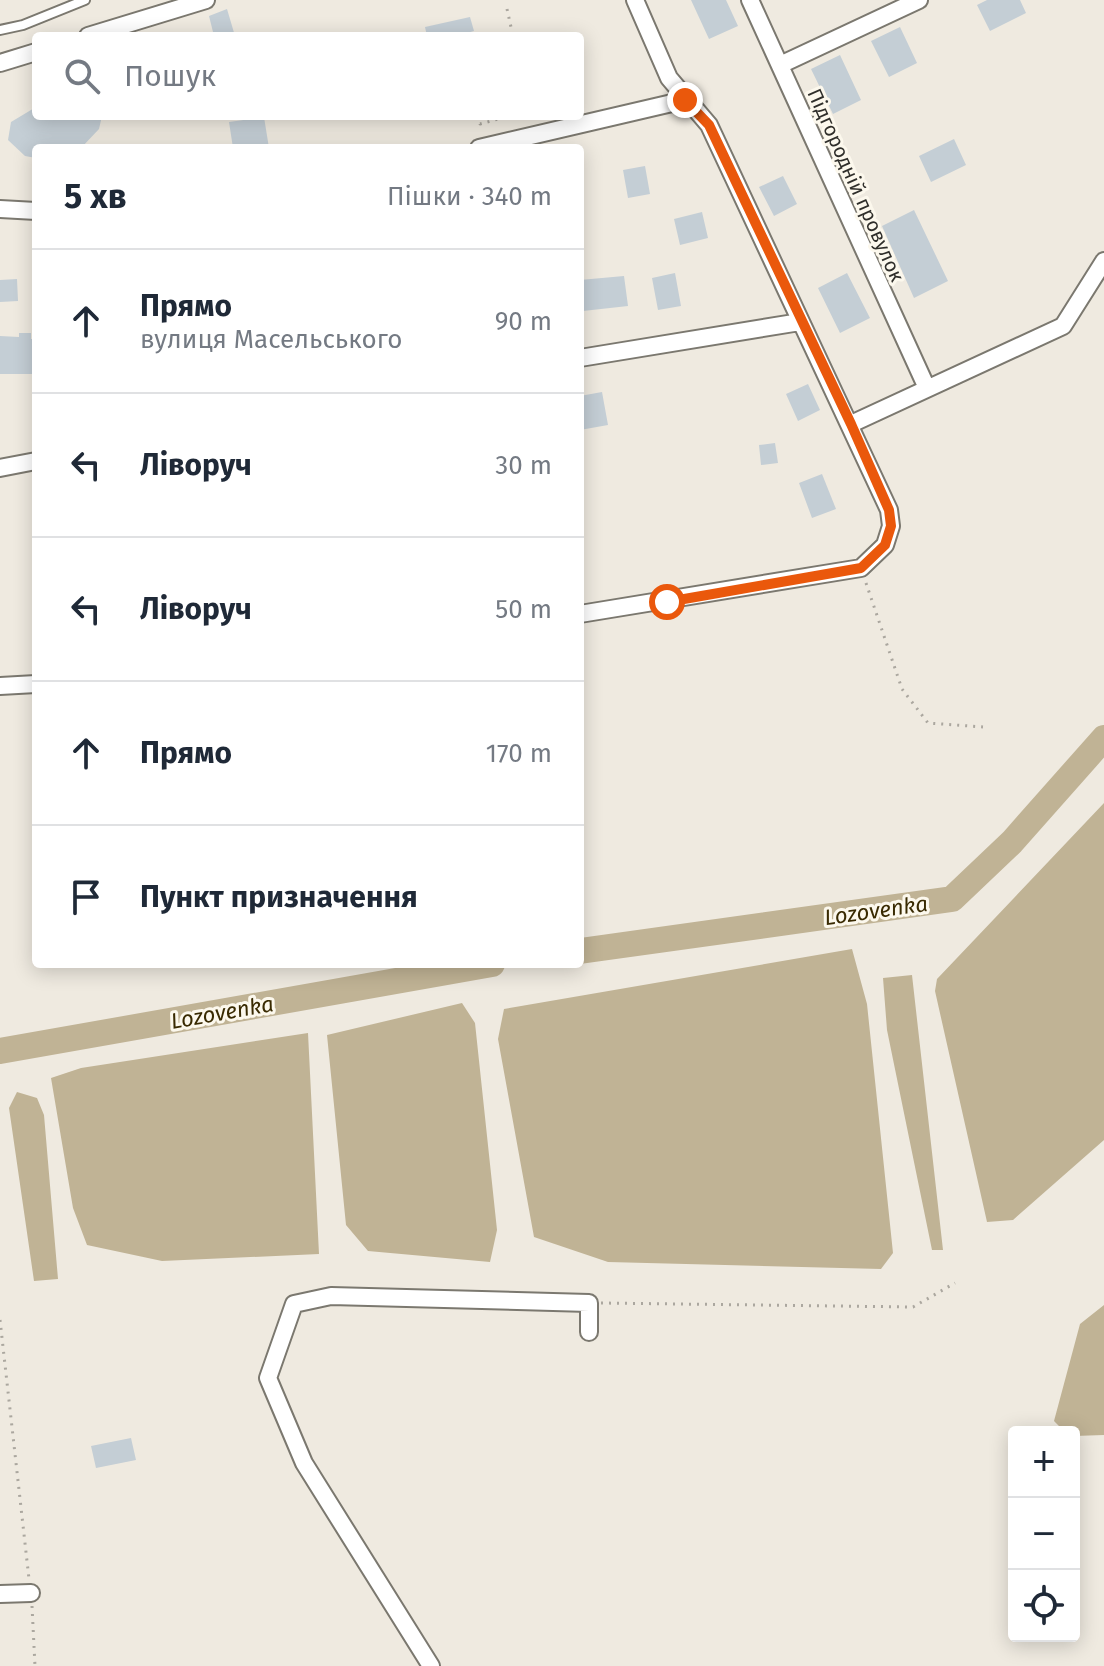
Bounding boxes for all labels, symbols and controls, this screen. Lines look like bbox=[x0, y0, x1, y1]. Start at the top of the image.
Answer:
search box bbox=[32, 32, 584, 120]
icon: search bbox=[60, 54, 104, 98]
text: Пошук bbox=[124, 58, 216, 94]
route end bbox=[667, 82, 703, 118]
street label: Підгородній провулок bbox=[803, 85, 910, 286]
text: 5 хв bbox=[64, 176, 127, 217]
text: Пішки · 340 m bbox=[387, 181, 552, 212]
text: Прямо bbox=[140, 288, 232, 324]
icon: ahead bbox=[64, 299, 108, 343]
text: 90 m bbox=[495, 306, 552, 337]
text: вулиця Масельського bbox=[140, 324, 402, 355]
icon: left bbox=[64, 443, 108, 487]
text: Ліворуч bbox=[140, 447, 252, 483]
text: 30 m bbox=[495, 450, 552, 481]
route start bbox=[649, 584, 685, 620]
icon: left bbox=[64, 587, 108, 631]
text: Ліворуч bbox=[140, 591, 252, 627]
text: 50 m bbox=[495, 594, 552, 625]
icon: ahead bbox=[64, 731, 108, 775]
text: Прямо bbox=[140, 735, 232, 771]
text: 170 m bbox=[486, 738, 552, 769]
icon: arrive bbox=[64, 875, 108, 919]
text: Пункт призначення bbox=[140, 879, 418, 915]
water label: Lozovenka bbox=[823, 890, 929, 931]
water label: Lozovenka bbox=[169, 990, 276, 1035]
map controls bbox=[1008, 1426, 1080, 1642]
button: + bbox=[1008, 1426, 1080, 1498]
button: − bbox=[1008, 1498, 1080, 1570]
button: locate bbox=[1008, 1570, 1080, 1642]

